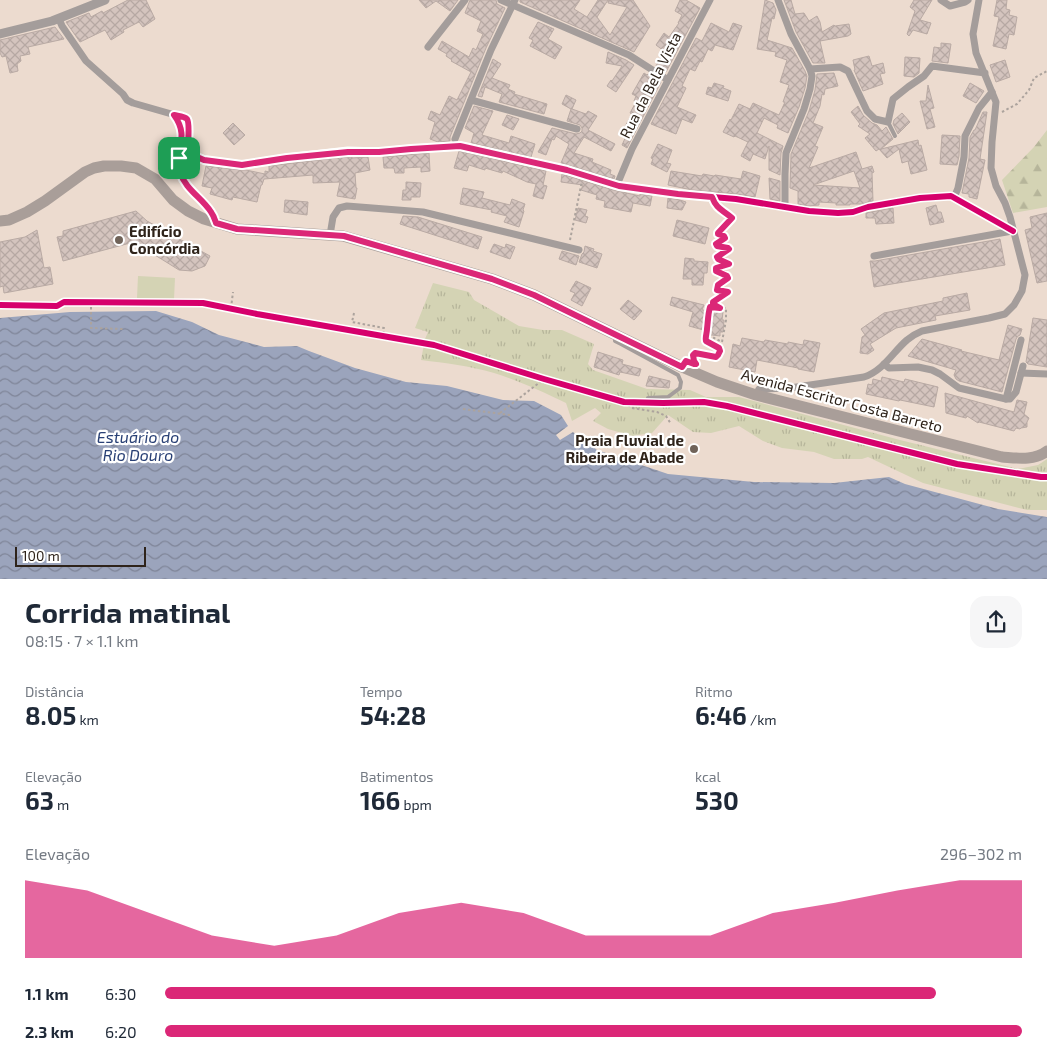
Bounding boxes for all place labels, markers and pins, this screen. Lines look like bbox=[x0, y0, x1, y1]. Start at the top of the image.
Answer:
pin bbox=[158, 137, 200, 179]
place label: Edifício Concórdia bbox=[129, 222, 200, 257]
marker: Edifício Concórdia bbox=[113, 234, 125, 246]
place label: Praia Fluvial de Ribeira de Abade bbox=[566, 431, 684, 466]
marker: Praia Fluvial de Ribeira de Abade bbox=[688, 443, 700, 455]

